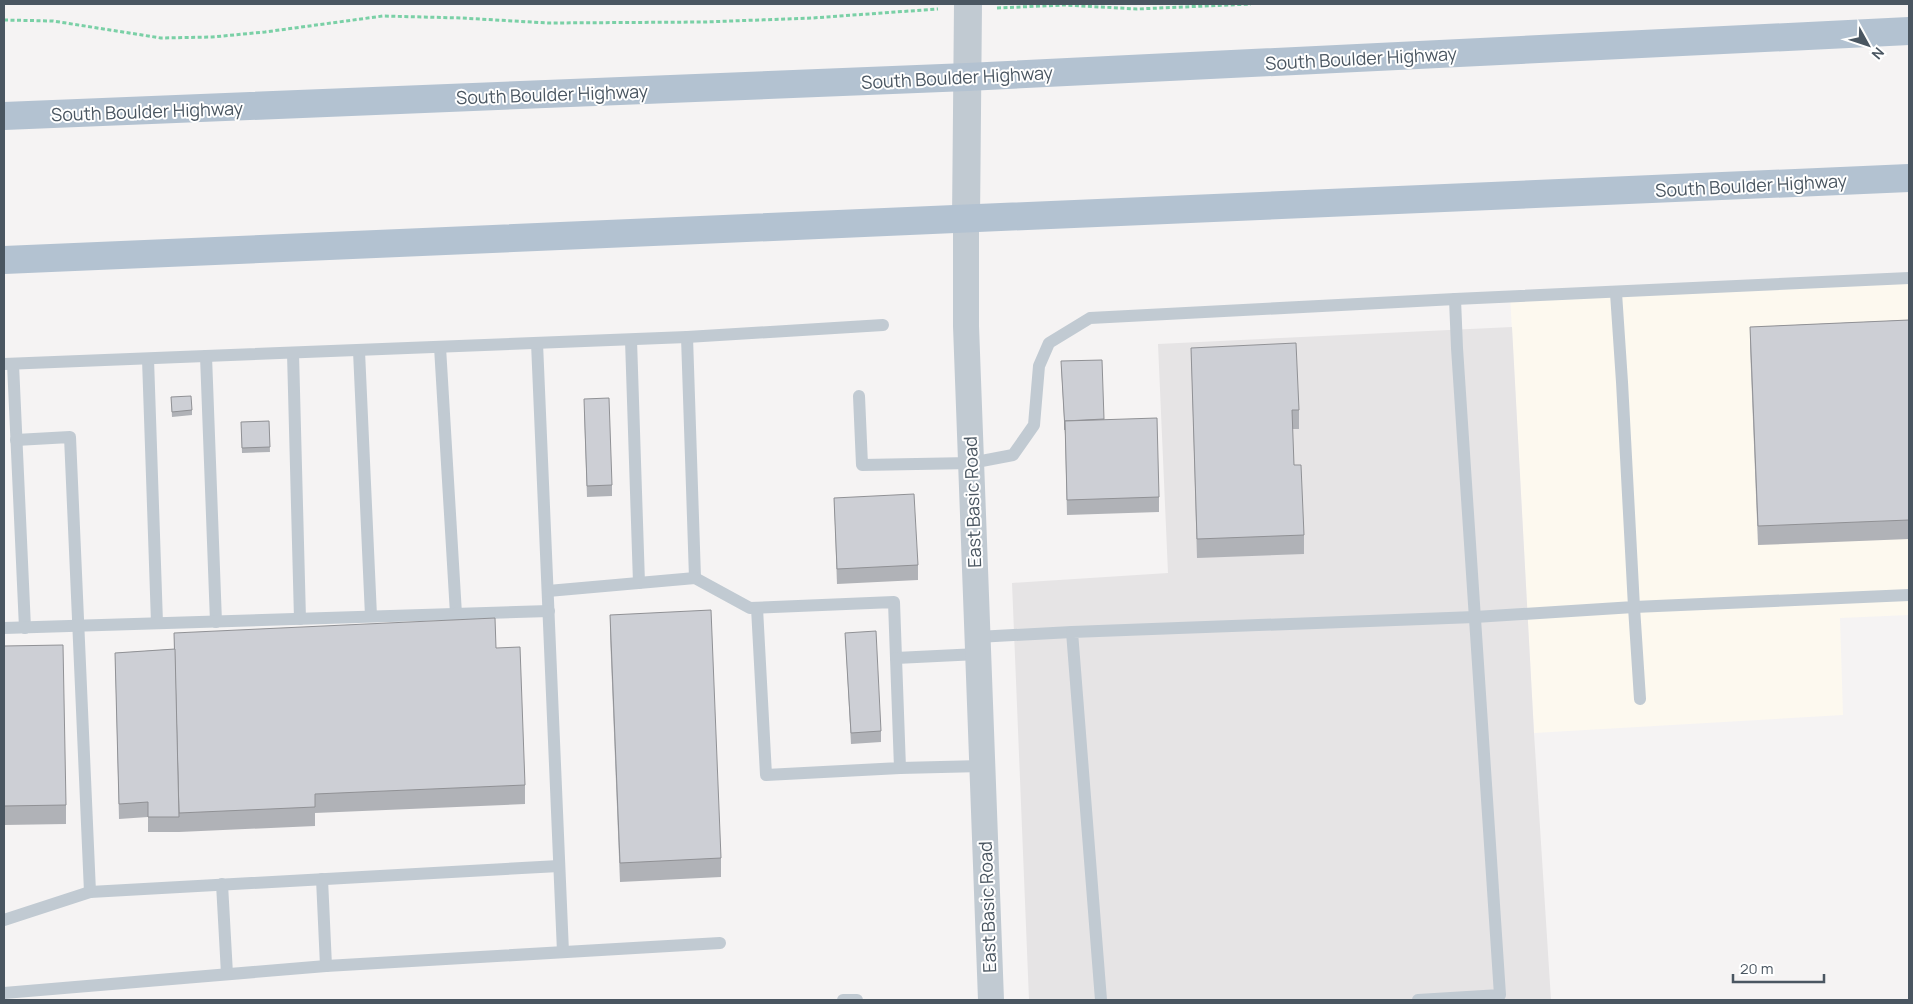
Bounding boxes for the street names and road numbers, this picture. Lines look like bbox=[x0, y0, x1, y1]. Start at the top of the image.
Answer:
street label: South Boulder Highway bbox=[1265, 41, 1458, 75]
street label: South Boulder Highway bbox=[861, 60, 1054, 94]
street label: South Boulder Highway bbox=[456, 79, 649, 109]
street label: South Boulder Highway bbox=[51, 96, 244, 126]
street label: South Boulder Highway bbox=[1655, 168, 1848, 202]
street label: East Basic Road bbox=[958, 436, 986, 568]
street label: East Basic Road bbox=[973, 841, 1001, 973]

